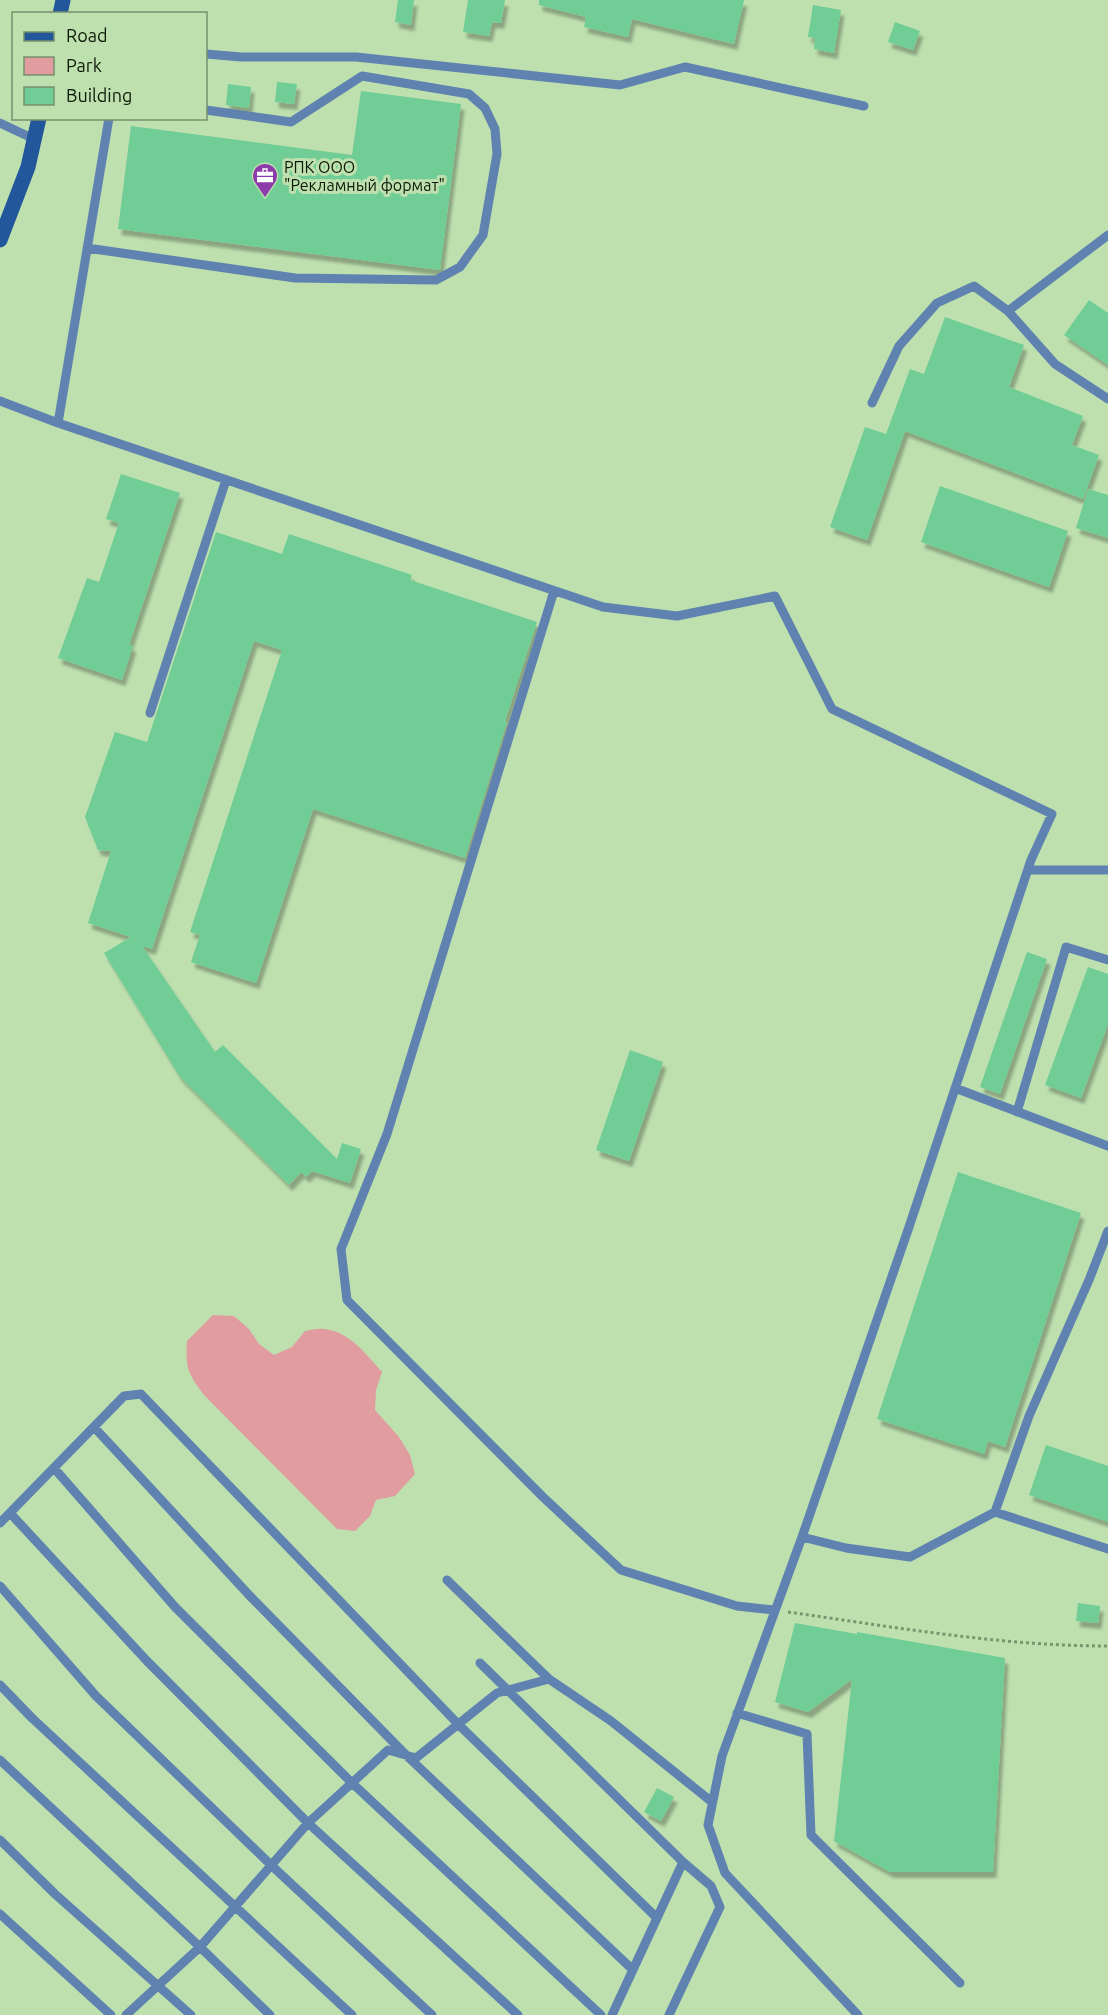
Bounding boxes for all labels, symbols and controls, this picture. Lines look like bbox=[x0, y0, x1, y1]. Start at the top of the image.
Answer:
legend bbox=[12, 12, 207, 120]
text: Road bbox=[66, 25, 108, 45]
text: Park bbox=[66, 55, 102, 75]
text: Building bbox=[66, 85, 132, 105]
place label: РПК ООО "Рекламный формат" bbox=[284, 158, 445, 194]
office icon: РПК ООО "Рекламный формат" bbox=[250, 161, 280, 199]

